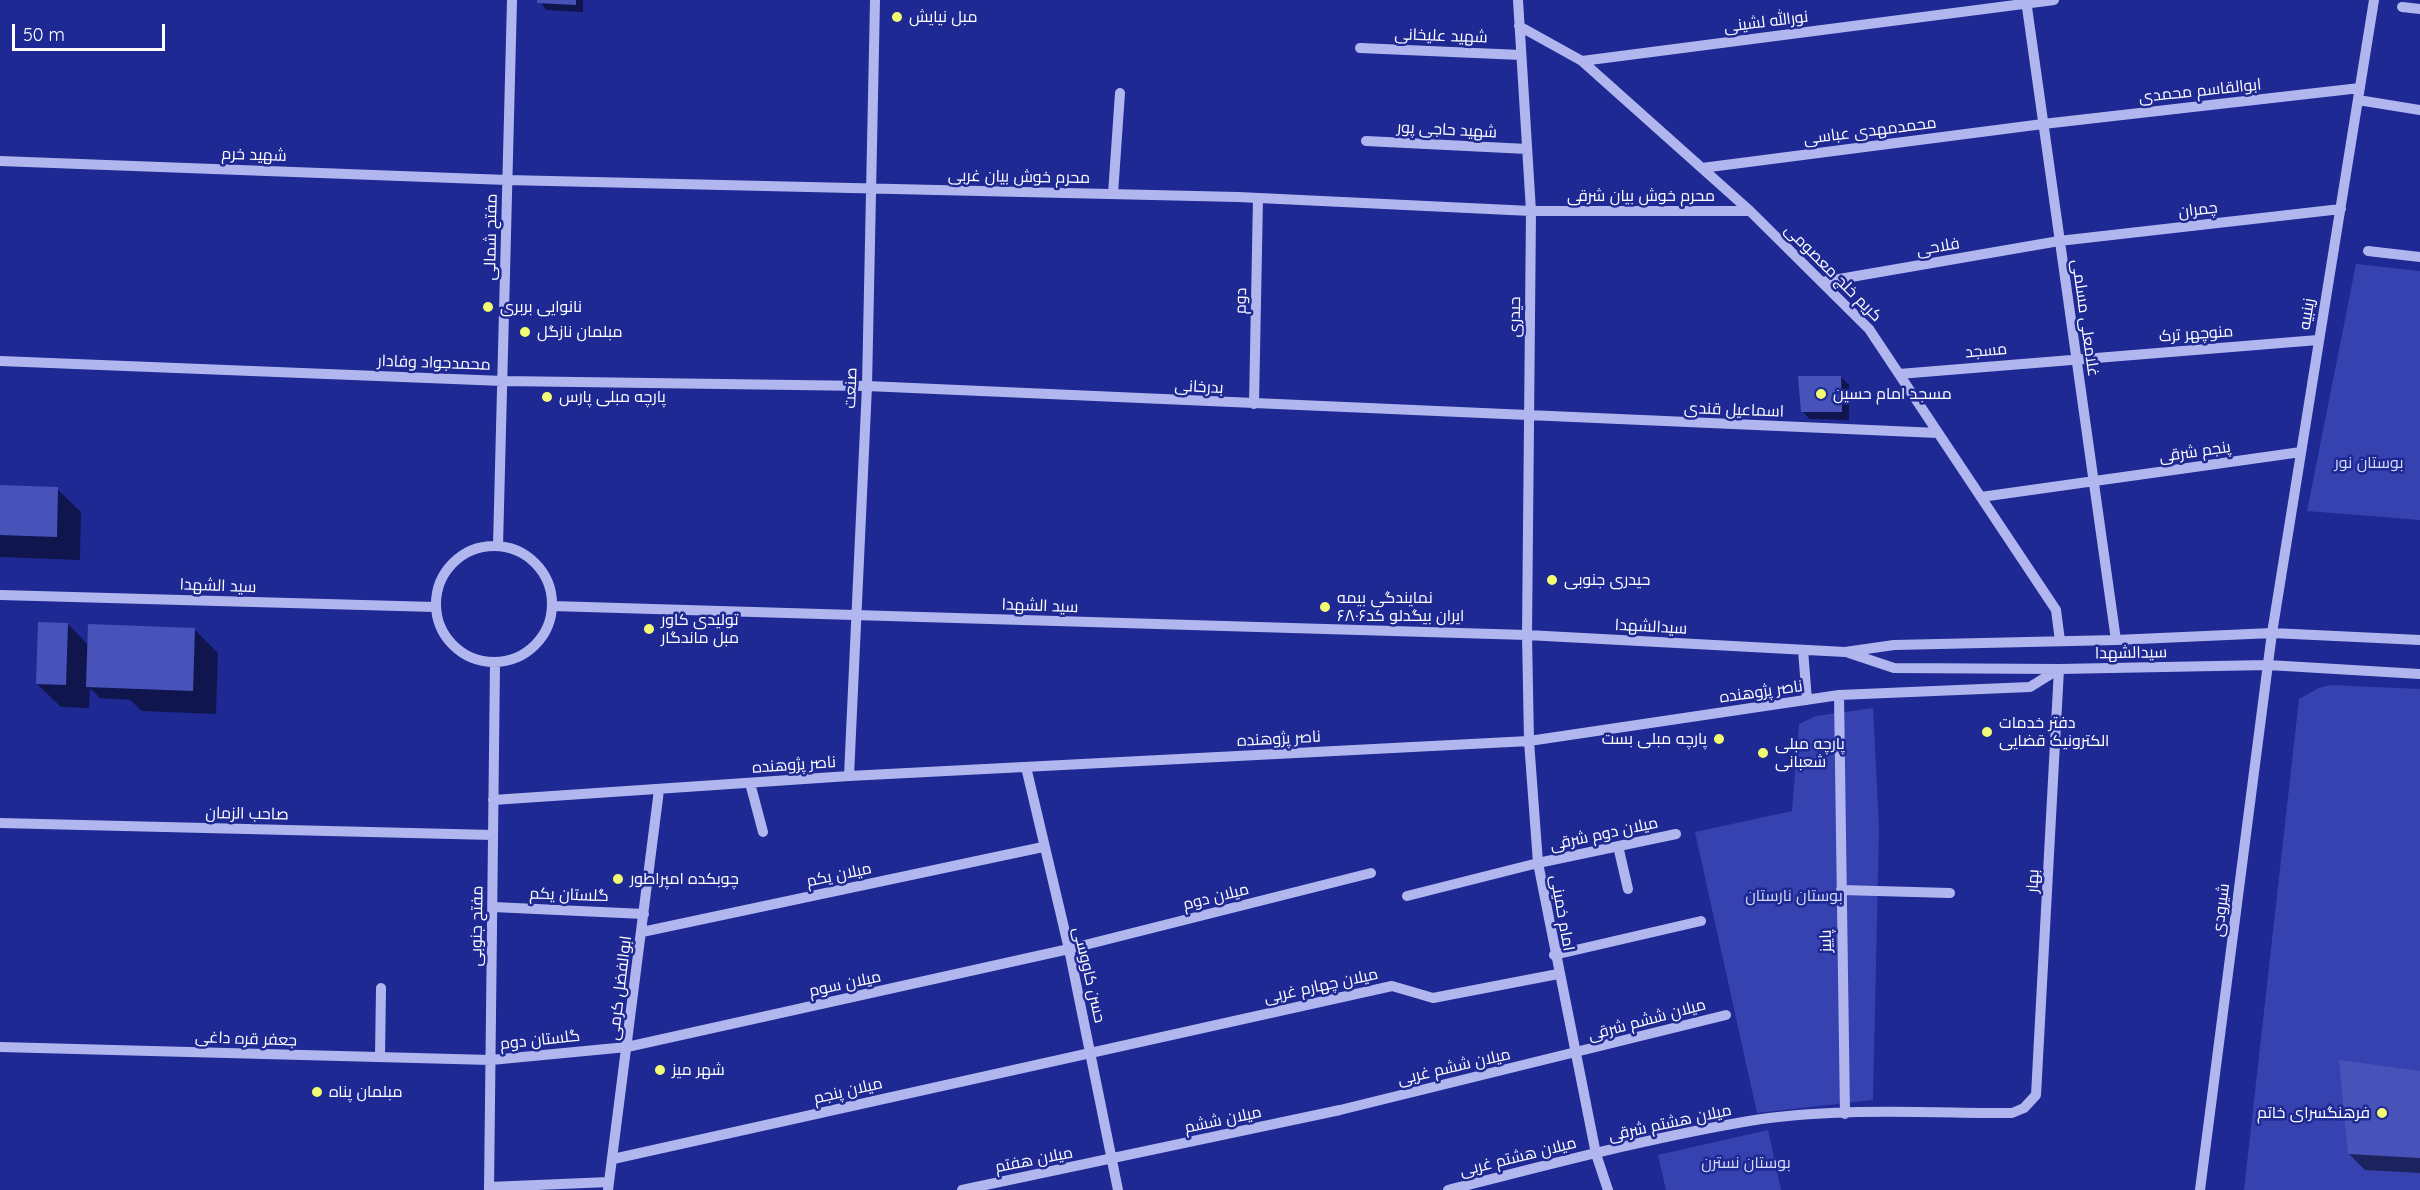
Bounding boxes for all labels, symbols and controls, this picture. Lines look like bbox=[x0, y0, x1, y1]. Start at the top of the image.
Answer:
place label: مبل نیایش bbox=[909, 7, 977, 27]
street label: نورالله لشینی bbox=[1723, 7, 1809, 37]
marker: مبل نیایش bbox=[890, 10, 904, 24]
scale bar bbox=[15, 12, 168, 50]
text: 50 m bbox=[23, 23, 65, 46]
street label: شهید علیخانی bbox=[1394, 25, 1488, 47]
street label: ابوالقاسم محمدی bbox=[2138, 75, 2262, 107]
street label: محمدمهدی عباسی bbox=[1803, 113, 1937, 149]
street label: شهید حاجی پور bbox=[1396, 118, 1498, 142]
street label: شهید خرم bbox=[221, 144, 287, 166]
street label: محرم خوش بیان غربی bbox=[948, 166, 1090, 188]
street label: محرم خوش بیان شرقی bbox=[1567, 186, 1715, 206]
street label: مفتح شمالی bbox=[481, 193, 501, 281]
street label: چمران bbox=[2177, 198, 2219, 222]
street label: کریم خلج معصومی bbox=[1780, 220, 1886, 326]
street label: فلاحی bbox=[1915, 234, 1961, 260]
street label: غلامعلی مسلمی bbox=[2067, 258, 2103, 378]
street label: دوم bbox=[1231, 288, 1251, 314]
street label: حیدری bbox=[1505, 296, 1525, 338]
place label: نانوایی بربری bbox=[500, 297, 582, 317]
street label: زینبیه bbox=[2295, 297, 2319, 331]
marker: نانوایی بربری bbox=[481, 300, 495, 314]
place label: مبلمان نازگل bbox=[537, 322, 623, 342]
street label: منوچهر ترک bbox=[2158, 322, 2234, 346]
marker: مبلمان نازگل bbox=[518, 325, 532, 339]
street label: مسجد bbox=[1964, 340, 2008, 362]
street label: محمدجواد وفادار bbox=[377, 351, 491, 375]
street label: صنعت bbox=[841, 367, 861, 409]
street label: بدرخانی bbox=[1174, 376, 1224, 398]
place label: مسجد امام حسین bbox=[1833, 384, 1952, 404]
place label: پارچه مبلی پارس bbox=[559, 387, 666, 407]
marker: مسجد امام حسین bbox=[1814, 387, 1828, 401]
marker: پارچه مبلی پارس bbox=[540, 390, 554, 404]
street label: اسماعیل قندی bbox=[1684, 399, 1784, 421]
street label: پنجم شرقی bbox=[2158, 437, 2232, 467]
park label: بوستان نور bbox=[2335, 453, 2403, 473]
place label: حیدری جنوبی bbox=[1564, 570, 1650, 590]
marker: حیدری جنوبی bbox=[1545, 573, 1559, 587]
street label: سید الشهدا bbox=[179, 575, 257, 597]
place label: نمایندگی بیمه ایران بیگدلو کد۶۸۰۶ bbox=[1337, 588, 1464, 626]
street label: سید الشهدا bbox=[1001, 595, 1079, 617]
marker: نمایندگی بیمه ایران بیگدلو کد۶۸۰۶ bbox=[1318, 600, 1332, 614]
place label: تولیدی کاور مبل ماندگار bbox=[661, 610, 739, 648]
street label: سیدالشهدا bbox=[1614, 616, 1688, 638]
marker: تولیدی کاور مبل ماندگار bbox=[642, 622, 656, 636]
street label: سیدالشهدا bbox=[2095, 643, 2167, 663]
street label: ناصر پژوهنده bbox=[1718, 677, 1804, 707]
place label: دفتر خدمات الکترونیک قضایی bbox=[1999, 713, 2109, 751]
marker: دفتر خدمات الکترونیک قضایی bbox=[1980, 725, 1994, 739]
street label: ناصر پژوهنده bbox=[1237, 727, 1321, 751]
place label: پارچه مبلی بست bbox=[1602, 729, 1707, 749]
marker: پارچه مبلی بست bbox=[1712, 732, 1726, 746]
place label: پارچه مبلی شعبانی bbox=[1775, 734, 1845, 772]
marker: پارچه مبلی شعبانی bbox=[1756, 746, 1770, 760]
street label: ناصر پژوهنده bbox=[751, 752, 837, 778]
street label: صاحب الزمان bbox=[205, 804, 289, 824]
street label: میلان دوم شرقی bbox=[1548, 813, 1660, 855]
street label: میلان یکم bbox=[805, 859, 873, 891]
place label: چوبکده امپراطور bbox=[630, 869, 739, 889]
street label: بهار bbox=[2023, 869, 2043, 893]
marker: چوبکده امپراطور bbox=[611, 872, 625, 886]
street label: امام خمینی bbox=[1546, 873, 1578, 953]
street label: میلان دوم bbox=[1181, 880, 1251, 914]
street label: شیرودی bbox=[2208, 882, 2234, 938]
street label: گلستان یکم bbox=[529, 884, 609, 906]
street label: مفتح جنوبی bbox=[467, 885, 487, 967]
park label: بوستان نارستان bbox=[1745, 886, 1843, 906]
street label: حسن کاووسی bbox=[1069, 925, 1109, 1025]
street label: پاییز bbox=[1816, 929, 1836, 953]
street label: ابوالفضل کرمی bbox=[604, 935, 636, 1041]
street label: میلان چهارم غربی bbox=[1262, 965, 1380, 1007]
street label: میلان سوم bbox=[807, 967, 883, 1001]
street label: میلان ششم شرقی bbox=[1586, 995, 1708, 1045]
street label: گلستان دوم bbox=[499, 1026, 581, 1054]
street label: جعفر قره داغی bbox=[195, 1028, 297, 1050]
street label: میلان ششم غربی bbox=[1396, 1045, 1512, 1089]
place label: شهر میز bbox=[672, 1060, 725, 1080]
marker: شهر میز bbox=[653, 1063, 667, 1077]
street label: میلان پنجم bbox=[812, 1074, 884, 1108]
place label: مبلمان پناه bbox=[329, 1082, 402, 1102]
marker: مبلمان پناه bbox=[310, 1085, 324, 1099]
street label: میلان هشتم شرقی bbox=[1607, 1101, 1733, 1145]
street label: میلان ششم bbox=[1183, 1102, 1263, 1138]
place label: فرهنگسرای خاتم bbox=[2257, 1103, 2370, 1123]
marker: فرهنگسرای خاتم bbox=[2375, 1106, 2389, 1120]
street label: میلان هشتم غربی bbox=[1458, 1133, 1578, 1181]
street label: میلان هفتم bbox=[993, 1143, 1075, 1177]
park label: بوستان نسترن bbox=[1701, 1153, 1791, 1173]

